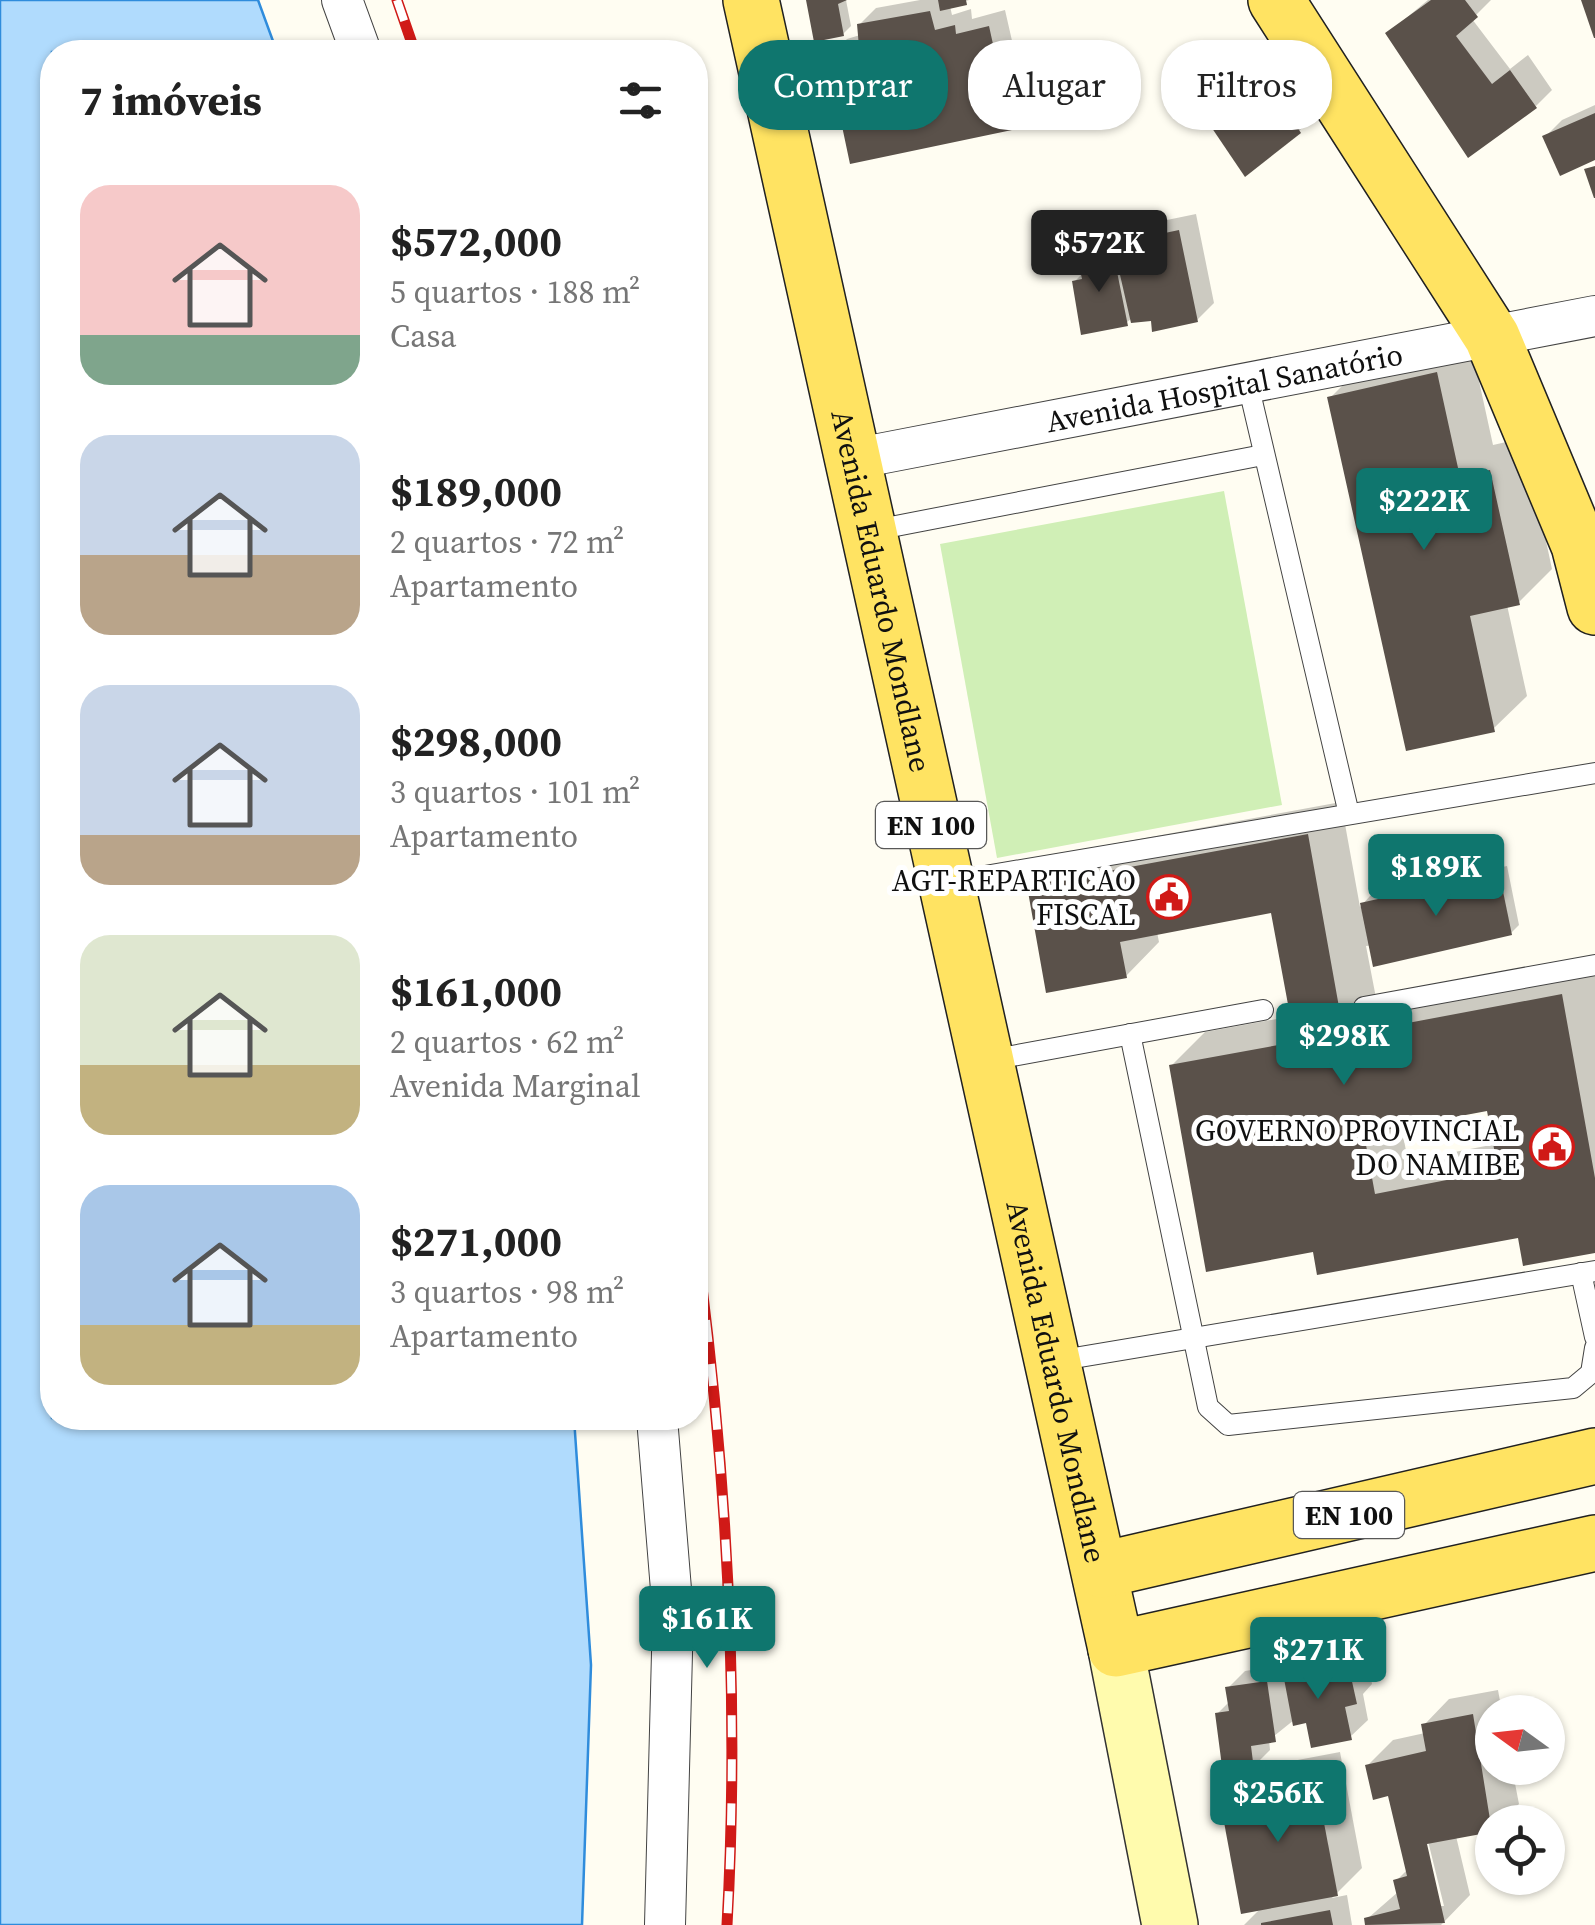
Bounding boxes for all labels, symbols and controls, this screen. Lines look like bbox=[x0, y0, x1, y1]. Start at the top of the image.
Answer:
chip: Comprar bbox=[738, 40, 948, 130]
chip: Alugar bbox=[968, 40, 1141, 130]
chip: Filtros bbox=[1161, 40, 1332, 130]
text: 7 imóveis bbox=[80, 71, 262, 129]
icon: filters bbox=[613, 73, 668, 128]
pin: $572K bbox=[1029, 210, 1169, 295]
text: $572,000 bbox=[390, 212, 562, 270]
text: $572K bbox=[1053, 220, 1145, 264]
icon: home bbox=[160, 225, 280, 345]
text: 5 quartos · 188 m² bbox=[390, 270, 640, 314]
text: Casa bbox=[390, 314, 457, 358]
street label: Avenida Hospital Sanatório bbox=[1042, 333, 1406, 442]
street label: Avenida Eduardo Mondlane bbox=[822, 406, 942, 776]
text: $189,000 bbox=[390, 462, 562, 520]
pin: $222K bbox=[1354, 468, 1494, 553]
icon: home bbox=[160, 475, 280, 595]
text: $222K bbox=[1378, 478, 1470, 522]
text: 2 quartos · 72 m² bbox=[390, 520, 624, 564]
text: Apartamento bbox=[390, 564, 578, 608]
text: $298,000 bbox=[390, 712, 562, 770]
icon: home bbox=[160, 725, 280, 845]
text: 3 quartos · 101 m² bbox=[390, 770, 640, 814]
road number: EN 100 bbox=[876, 802, 986, 848]
text: Apartamento bbox=[390, 814, 578, 858]
pin: $189K bbox=[1366, 834, 1506, 919]
text: $189K bbox=[1390, 844, 1482, 888]
place label: AGT-REPARTICAO FISCAL bbox=[892, 860, 1136, 935]
public building icon: AGT-REPARTICAO FISCAL bbox=[1146, 874, 1192, 920]
text: $161,000 bbox=[390, 962, 562, 1020]
icon: home bbox=[160, 975, 280, 1095]
pin: $298K bbox=[1274, 1003, 1414, 1088]
text: $298K bbox=[1298, 1013, 1390, 1057]
text: 2 quartos · 62 m² bbox=[390, 1020, 624, 1064]
text: Avenida Marginal bbox=[390, 1064, 641, 1108]
place label: GOVERNO PROVINCIAL DO NAMIBE bbox=[1195, 1110, 1520, 1185]
public building icon: GOVERNO PROVINCIAL DO NAMIBE bbox=[1529, 1124, 1575, 1170]
street label: Avenida Eduardo Mondlane bbox=[997, 1197, 1117, 1567]
text: $271,000 bbox=[390, 1212, 562, 1270]
icon: home bbox=[160, 1225, 280, 1345]
text: 3 quartos · 98 m² bbox=[390, 1270, 624, 1314]
text: Apartamento bbox=[390, 1314, 578, 1358]
road number: EN 100 bbox=[1294, 1492, 1404, 1538]
pin: $161K bbox=[637, 1586, 777, 1671]
text: $161K bbox=[661, 1596, 753, 1640]
pin: $271K bbox=[1248, 1617, 1388, 1702]
text: $271K bbox=[1272, 1627, 1364, 1671]
north arrow bbox=[1475, 1695, 1565, 1785]
map controls bbox=[1475, 1695, 1565, 1895]
pin: $256K bbox=[1208, 1760, 1348, 1845]
text: $256K bbox=[1232, 1770, 1324, 1814]
button: locate bbox=[1475, 1805, 1565, 1895]

